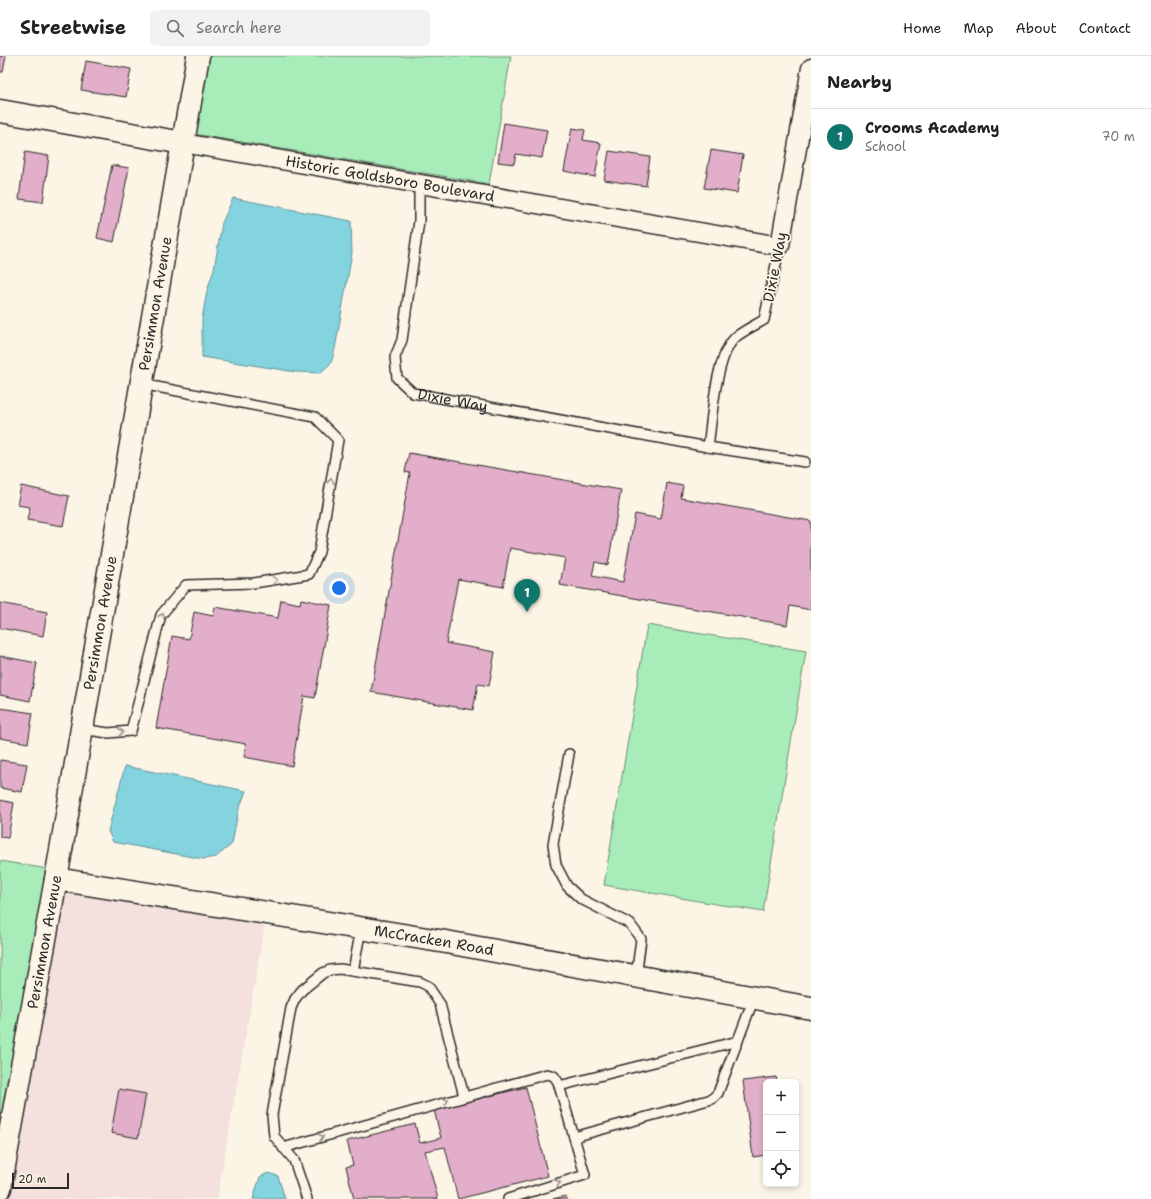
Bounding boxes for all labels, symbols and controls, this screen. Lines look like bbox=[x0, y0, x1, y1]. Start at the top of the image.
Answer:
search box bbox=[150, 10, 430, 46]
text: Streetwise bbox=[20, 15, 126, 40]
icon: search bbox=[164, 17, 186, 39]
text: Search here bbox=[196, 18, 282, 38]
text: Home bbox=[903, 19, 942, 37]
text: Map bbox=[964, 19, 994, 37]
text: About bbox=[1016, 19, 1057, 37]
text: Contact bbox=[1079, 19, 1131, 37]
text: Nearby bbox=[827, 71, 892, 93]
text: Crooms Academy bbox=[865, 118, 999, 138]
text: 1 bbox=[837, 128, 843, 145]
text: 70 m bbox=[1101, 128, 1135, 145]
text: School bbox=[865, 138, 906, 155]
street label: Historic Goldsboro Boulevard bbox=[284, 151, 497, 207]
street label: Dixie Way bbox=[758, 230, 792, 304]
street label: Persimmon Avenue bbox=[134, 235, 177, 372]
street label: Dixie Way bbox=[416, 384, 490, 417]
one-way arrow bbox=[326, 478, 335, 484]
street label: Persimmon Avenue bbox=[79, 554, 122, 692]
one-way arrow bbox=[272, 576, 278, 584]
your location bbox=[329, 578, 349, 598]
pin: 1 bbox=[514, 579, 540, 612]
one-way arrow bbox=[157, 613, 165, 620]
one-way arrow bbox=[118, 728, 124, 737]
street label: Persimmon Avenue bbox=[23, 873, 67, 1011]
street label: McCracken Road bbox=[373, 921, 496, 961]
map controls bbox=[763, 1079, 799, 1187]
button: + bbox=[763, 1079, 799, 1115]
one-way arrow bbox=[442, 1097, 449, 1106]
button: − bbox=[763, 1115, 799, 1151]
one-way arrow bbox=[317, 1133, 324, 1142]
button: locate bbox=[763, 1151, 799, 1187]
scale bar bbox=[12, 1171, 69, 1190]
text: 20 m bbox=[18, 1172, 46, 1187]
one-way arrow bbox=[555, 1179, 562, 1188]

